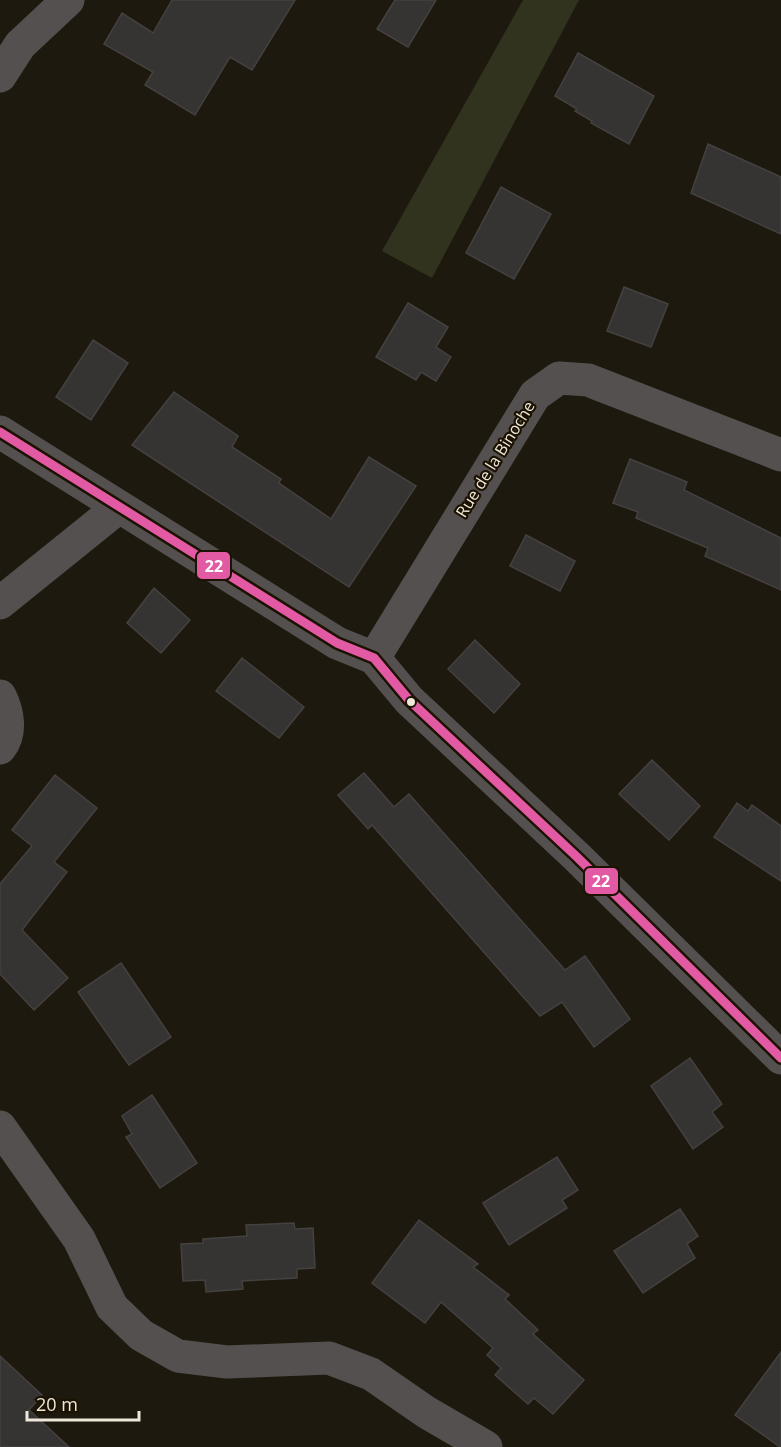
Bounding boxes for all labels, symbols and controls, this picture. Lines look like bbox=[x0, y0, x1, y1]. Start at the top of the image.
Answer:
street label: Rue de la Binoche bbox=[450, 397, 540, 521]
line badge: 22 bbox=[196, 551, 231, 580]
text: 22 bbox=[205, 555, 223, 577]
unlabelled marker bbox=[405, 696, 417, 708]
line badge: 22 bbox=[584, 867, 619, 895]
text: 22 bbox=[592, 870, 610, 892]
scale bar bbox=[27, 1384, 140, 1422]
text: 20 m bbox=[36, 1392, 78, 1416]

